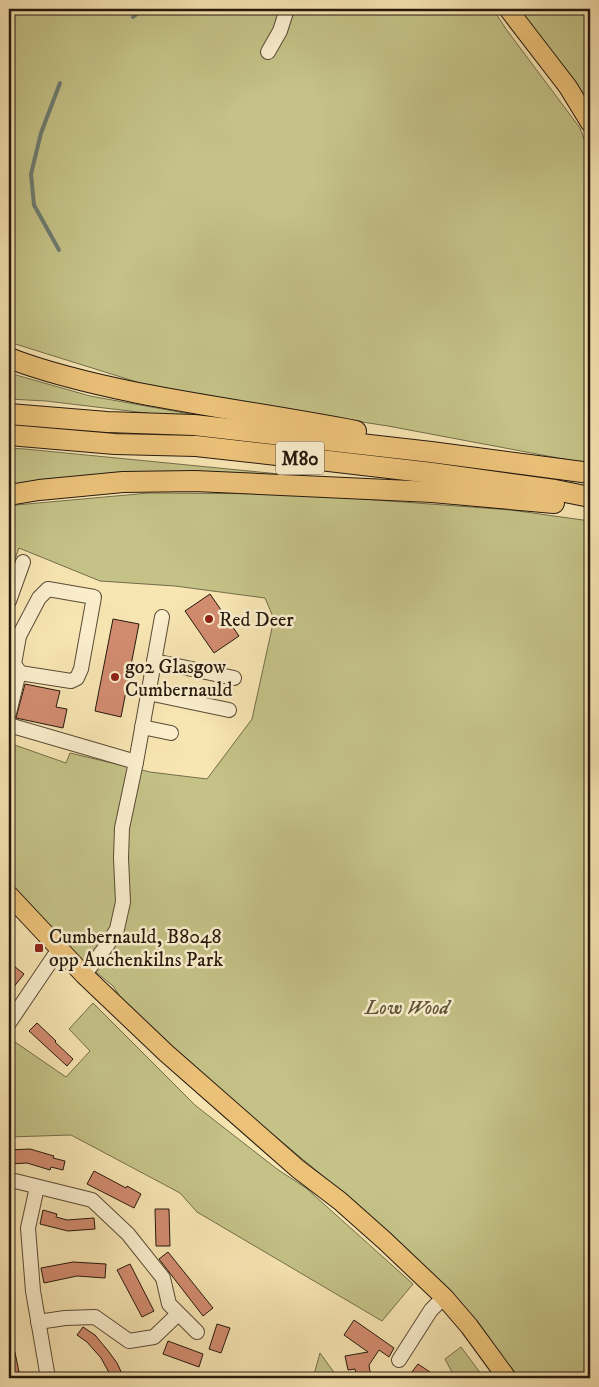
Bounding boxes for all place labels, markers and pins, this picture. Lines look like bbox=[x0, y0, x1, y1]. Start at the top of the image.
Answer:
place label: Red Deer bbox=[219, 608, 294, 633]
marker: Red Deer bbox=[203, 613, 215, 625]
place label: go2 Glasgow Cumbernauld bbox=[125, 655, 233, 703]
marker: go2 Glasgow Cumbernauld bbox=[109, 671, 121, 683]
place label: Cumbernauld, B8048 opp Auchenkilns Park bbox=[49, 925, 223, 973]
marker: Cumbernauld, B8048 opp Auchenkilns Park bbox=[33, 942, 45, 954]

